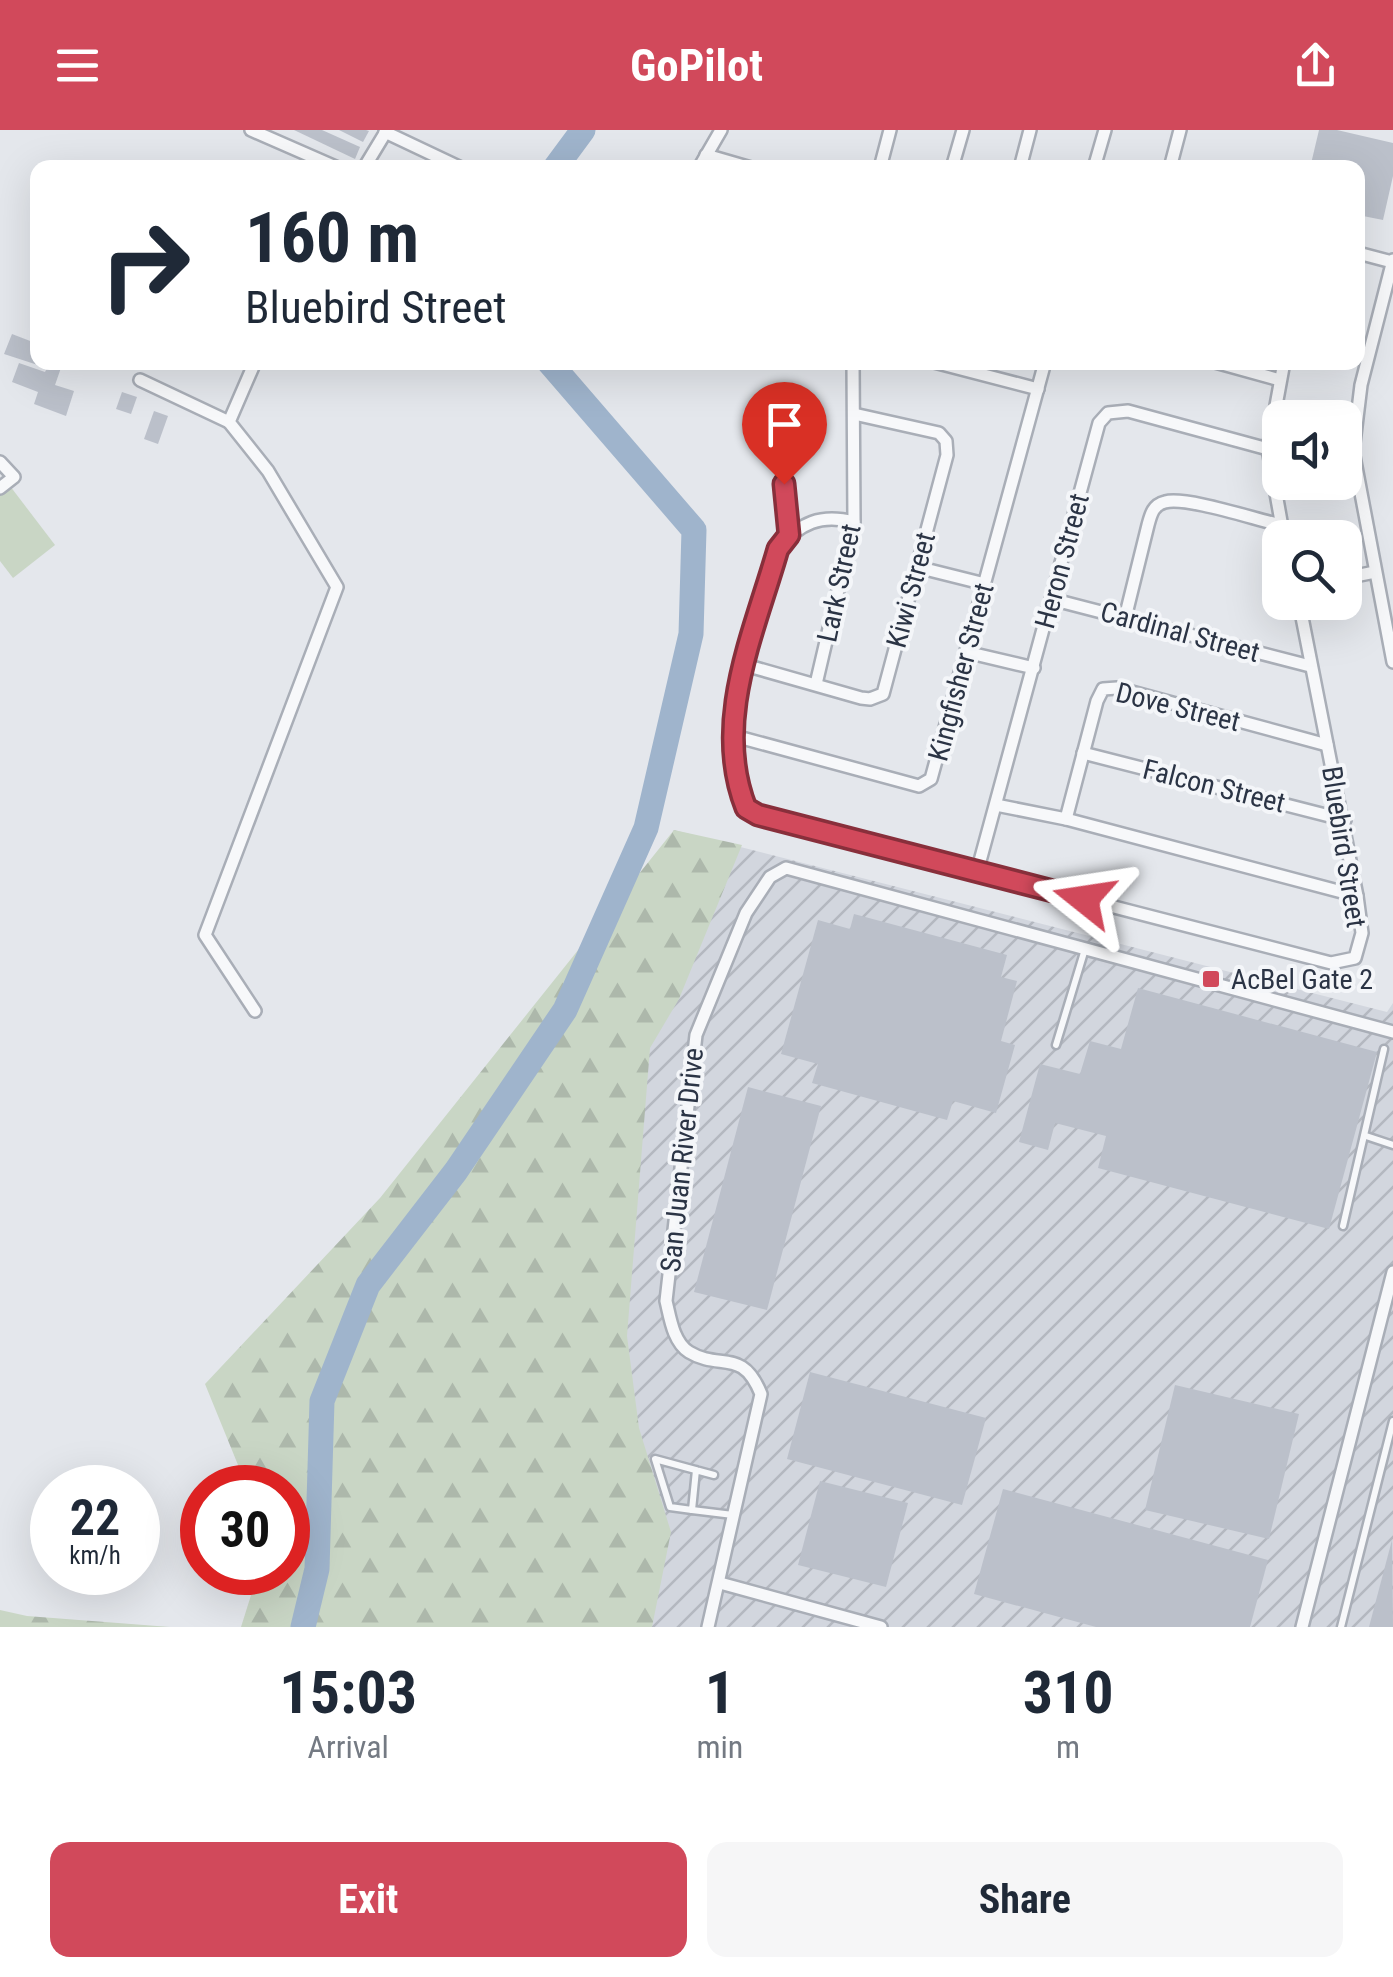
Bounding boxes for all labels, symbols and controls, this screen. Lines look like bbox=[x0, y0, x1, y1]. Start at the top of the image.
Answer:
icon: menu bbox=[50, 38, 105, 93]
icon: share bbox=[1288, 38, 1343, 93]
text: GoPilot bbox=[630, 39, 763, 92]
text: 160 m bbox=[245, 197, 419, 279]
icon: right bbox=[80, 200, 210, 330]
text: Bluebird Street bbox=[245, 281, 507, 334]
pin bbox=[742, 382, 827, 485]
icon: arrive bbox=[757, 397, 812, 452]
map controls bbox=[1262, 400, 1362, 620]
button: sound bbox=[1262, 400, 1362, 500]
street label: Heron Street bbox=[1028, 490, 1096, 632]
button: search bbox=[1262, 520, 1362, 620]
street label: Lark Street bbox=[810, 521, 868, 645]
street label: Kiwi Street bbox=[880, 529, 942, 651]
street label: Kingfisher Street bbox=[921, 579, 1001, 765]
street label: Cardinal Street bbox=[1097, 595, 1263, 669]
street label: Dove Street bbox=[1112, 676, 1244, 738]
street label: Falcon Street bbox=[1139, 752, 1289, 820]
street label: Bluebird Street bbox=[1315, 764, 1373, 930]
position arrow bbox=[1032, 847, 1136, 951]
place label: AcBel Gate 2 bbox=[1231, 963, 1373, 996]
marker: AcBel Gate 2 bbox=[1200, 968, 1222, 990]
street label: San Juan River Drive bbox=[654, 1046, 710, 1274]
speed limit sign: 30 bbox=[180, 1465, 310, 1595]
text: 22 bbox=[70, 1489, 120, 1547]
text: km/h bbox=[69, 1541, 121, 1570]
text: 15:03 bbox=[279, 1657, 417, 1728]
text: 1 bbox=[705, 1657, 735, 1728]
text: 310 bbox=[1023, 1657, 1114, 1728]
text: Arrival bbox=[307, 1728, 389, 1766]
text: min bbox=[696, 1728, 743, 1766]
text: m bbox=[1056, 1728, 1080, 1766]
button: Exit bbox=[50, 1842, 687, 1957]
button: Share bbox=[707, 1842, 1343, 1957]

